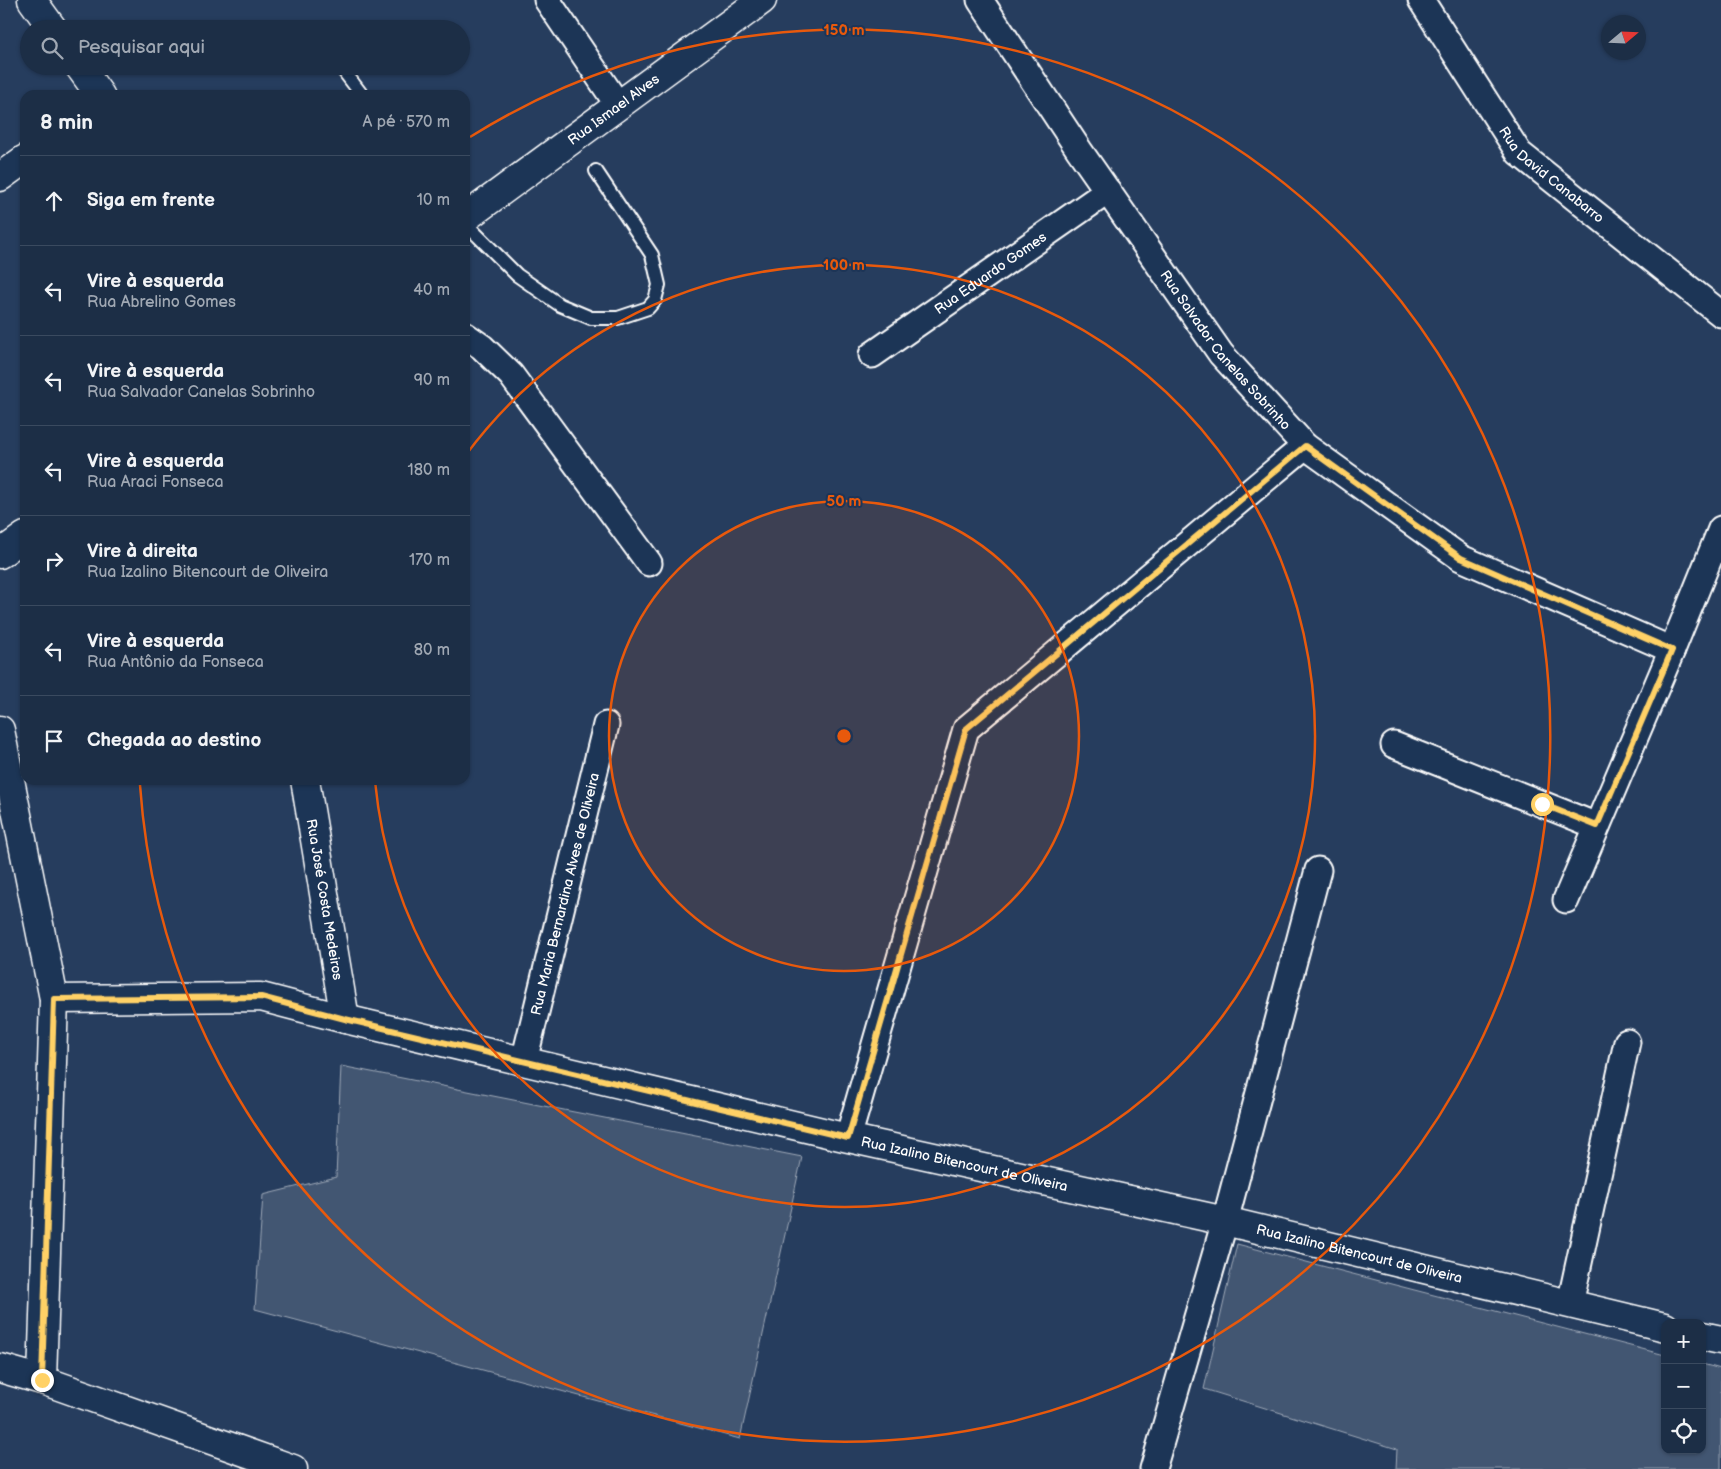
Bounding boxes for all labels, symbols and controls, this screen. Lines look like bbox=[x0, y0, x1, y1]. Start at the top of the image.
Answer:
north arrow bbox=[1601, 15, 1646, 60]
search box bbox=[20, 20, 470, 75]
text: 150 m bbox=[823, 21, 865, 40]
icon: search bbox=[38, 34, 66, 62]
text: Pesquisar aqui bbox=[78, 36, 205, 59]
street label: Rua Ismael Alves bbox=[564, 70, 662, 148]
text: 8 min bbox=[40, 110, 93, 135]
text: A pé · 570 m bbox=[363, 113, 450, 132]
street label: Rua David Canabarro bbox=[1496, 123, 1608, 226]
icon: ahead bbox=[40, 187, 68, 215]
text: Siga em frente bbox=[87, 189, 215, 212]
text: 10 m bbox=[417, 191, 450, 210]
street label: Rua Eduardo Gomes bbox=[931, 228, 1049, 318]
text: 100 m bbox=[823, 256, 865, 275]
street label: Rua Salvador Canelas Sobrinho bbox=[1157, 267, 1295, 433]
text: Vire à esquerda bbox=[87, 270, 224, 293]
icon: left bbox=[40, 277, 68, 305]
text: 40 m bbox=[413, 281, 450, 300]
text: Rua Abrelino Gomes bbox=[87, 293, 236, 312]
text: Vire à esquerda bbox=[87, 360, 224, 383]
icon: left bbox=[40, 367, 68, 395]
text: 90 m bbox=[414, 371, 450, 390]
text: Rua Salvador Canelas Sobrinho bbox=[87, 383, 315, 402]
text: Vire à esquerda bbox=[87, 450, 224, 473]
icon: left bbox=[40, 457, 68, 485]
text: 180 m bbox=[408, 461, 450, 480]
text: Rua Araci Fonseca bbox=[87, 473, 224, 492]
text: 50 m bbox=[827, 492, 862, 511]
text: Vire à direita bbox=[87, 540, 198, 563]
icon: right bbox=[40, 547, 68, 575]
text: 170 m bbox=[409, 551, 450, 570]
text: Rua Izalino Bitencourt de Oliveira bbox=[87, 563, 328, 582]
text: Vire à esquerda bbox=[87, 630, 224, 653]
icon: left bbox=[40, 637, 68, 665]
text: 80 m bbox=[414, 641, 450, 660]
text: Rua Antônio da Fonseca bbox=[87, 653, 264, 672]
icon: arrive bbox=[40, 727, 68, 755]
centre of rings bbox=[835, 727, 853, 745]
text: Chegada ao destino bbox=[87, 729, 261, 752]
street label: Rua Maria Bernardina Alves de Oliveira bbox=[527, 771, 603, 1017]
route start bbox=[1531, 793, 1554, 816]
street label: Rua José Costa Medeiros bbox=[303, 818, 347, 981]
street label: Rua Izalino Bitencourt de Oliveira bbox=[859, 1133, 1070, 1195]
street label: Rua Izalino Bitencourt de Oliveira bbox=[1255, 1220, 1464, 1286]
map controls bbox=[1661, 1319, 1706, 1454]
button: + bbox=[1661, 1319, 1706, 1364]
button: − bbox=[1661, 1364, 1706, 1409]
route end bbox=[31, 1369, 54, 1392]
button: locate bbox=[1661, 1409, 1706, 1454]

